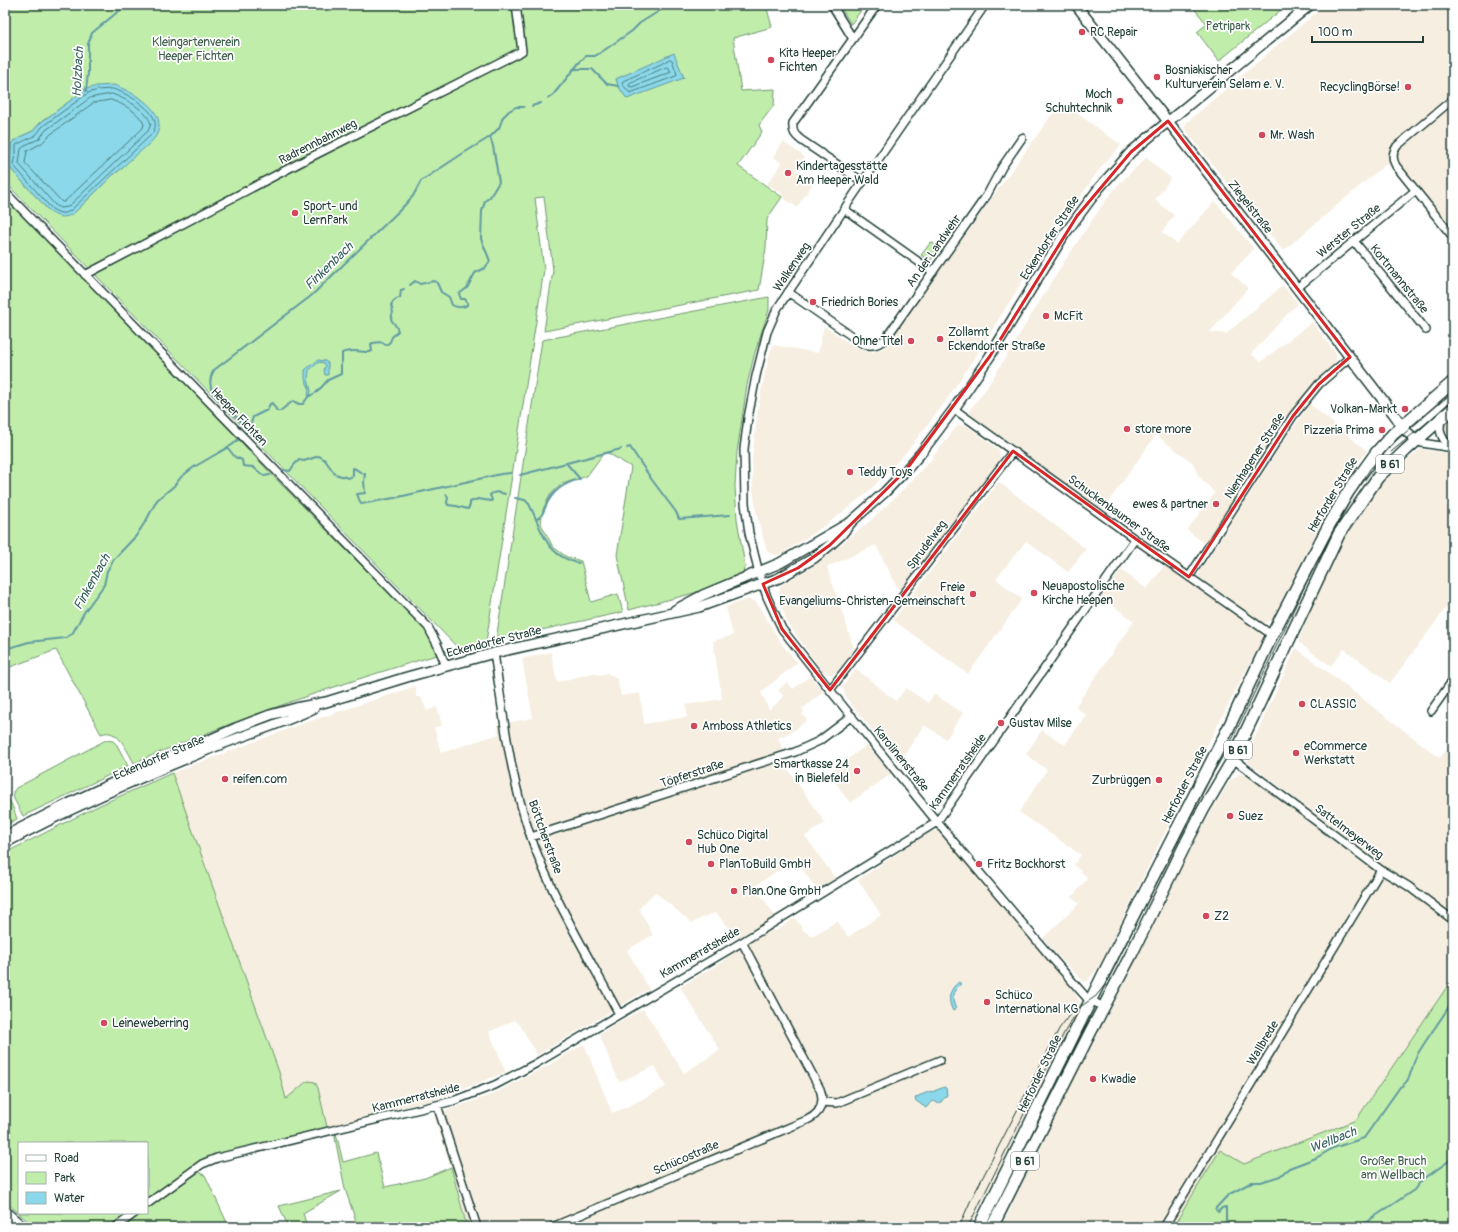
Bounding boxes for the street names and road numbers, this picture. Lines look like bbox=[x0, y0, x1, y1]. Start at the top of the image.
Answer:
street label: Radrennbahnweg bbox=[276, 116, 360, 168]
street label: Ziegelstraße bbox=[1225, 177, 1276, 237]
street label: Eckendorfer Straße bbox=[1017, 193, 1083, 283]
street label: Werster Straße bbox=[1314, 201, 1384, 261]
street label: An der Landwehr bbox=[904, 211, 965, 290]
street label: Walkenweg bbox=[770, 240, 814, 294]
street label: Kortmannstraße bbox=[1367, 241, 1431, 317]
street label: Heeper Fichten bbox=[207, 385, 271, 450]
street label: Nienhagener Straße bbox=[1222, 410, 1288, 502]
street label: Herforder Straße bbox=[1305, 455, 1361, 535]
road number: B 61 bbox=[1376, 455, 1404, 473]
street label: Schuckenbaumer Straße bbox=[1065, 472, 1173, 556]
street label: Sprudelweg bbox=[904, 517, 950, 573]
street label: Eckendorfer Straße bbox=[445, 623, 543, 661]
street label: Karolinenstraße bbox=[870, 723, 932, 795]
street label: Kammerratsheide bbox=[926, 731, 990, 813]
street label: Eckendorfer Straße bbox=[111, 732, 207, 784]
road number: B 61 bbox=[1224, 741, 1252, 759]
street label: Herforder Straße bbox=[1159, 744, 1211, 826]
street label: Töpferstraße bbox=[658, 757, 726, 791]
street label: Böttcherstraße bbox=[525, 798, 565, 876]
street label: Sattelmeyerweg bbox=[1312, 801, 1386, 863]
street label: Kammerratsheide bbox=[657, 924, 743, 982]
street label: Wallbrede bbox=[1244, 1018, 1282, 1068]
street label: Herforder Straße bbox=[1015, 1032, 1065, 1115]
street label: Kammerratsheide bbox=[371, 1080, 461, 1116]
street label: Schücostraße bbox=[651, 1137, 721, 1179]
road number: B 61 bbox=[1011, 1152, 1039, 1170]

